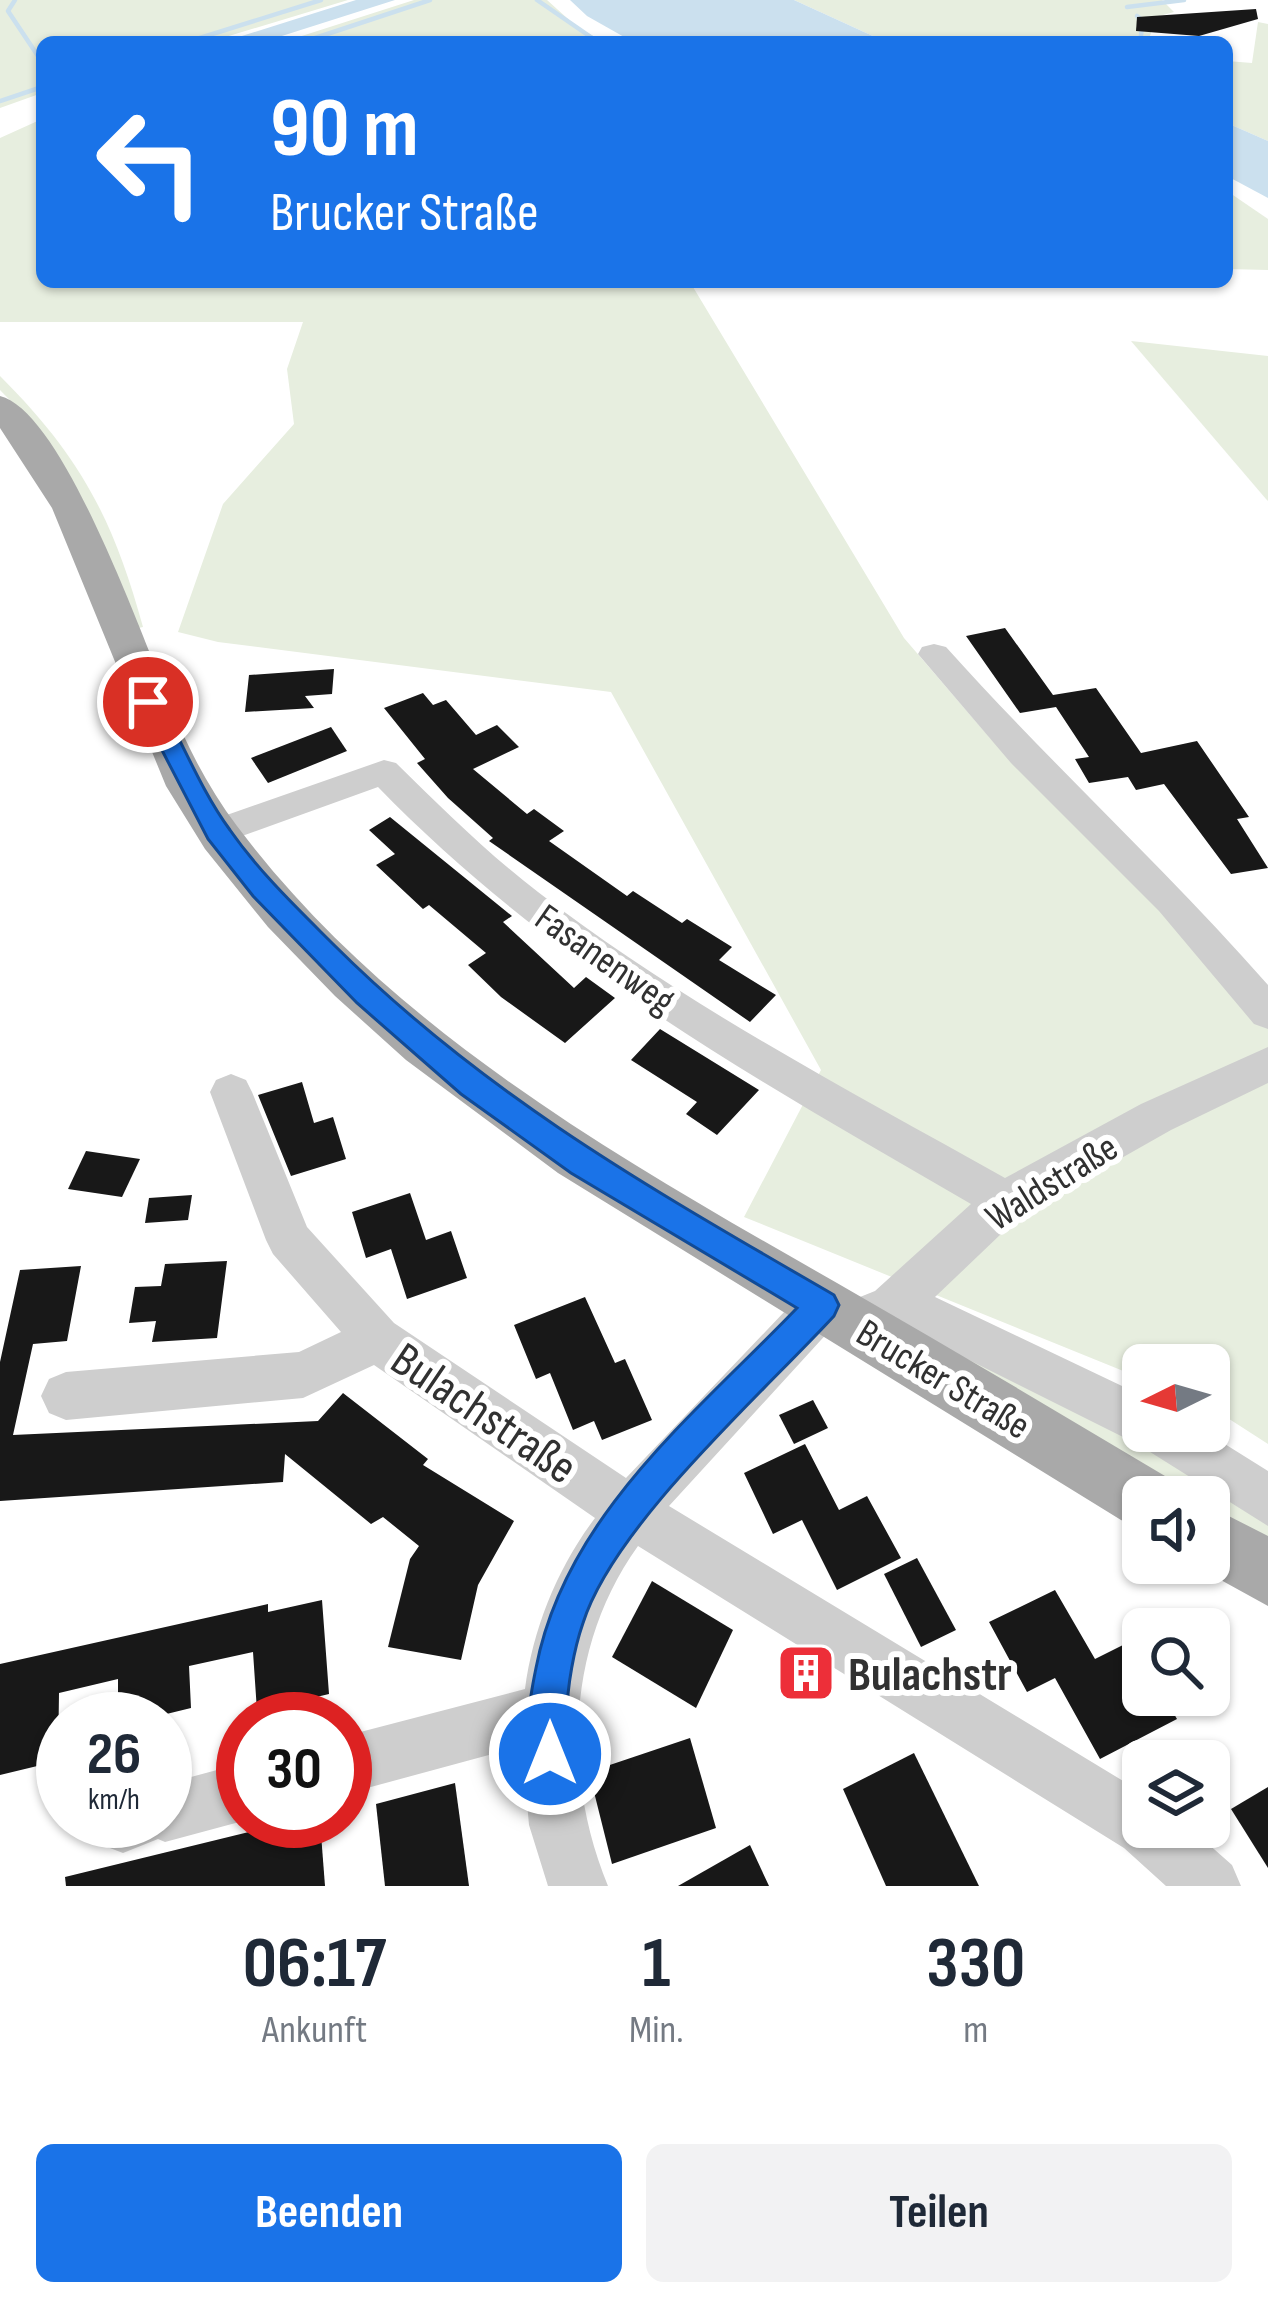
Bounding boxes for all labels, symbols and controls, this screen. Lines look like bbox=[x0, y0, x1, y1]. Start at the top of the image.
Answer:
text: 90 m bbox=[270, 79, 419, 180]
icon: left bbox=[72, 84, 228, 240]
text: Brucker Straße bbox=[270, 181, 539, 246]
pin bbox=[97, 651, 199, 753]
icon: arrive bbox=[115, 669, 181, 735]
street label: Fasanenweg bbox=[526, 895, 684, 1025]
street label: Waldstraße bbox=[978, 1124, 1127, 1242]
street label: Brucker Straße bbox=[847, 1310, 1038, 1450]
street label: Bulachstraße bbox=[380, 1331, 587, 1497]
north arrow bbox=[1122, 1344, 1230, 1452]
map controls bbox=[1122, 1344, 1230, 1848]
button: sound bbox=[1122, 1476, 1230, 1584]
button: search bbox=[1122, 1608, 1230, 1716]
building icon: Bulachstr bbox=[775, 1642, 837, 1704]
place label: Bulachstr bbox=[848, 1647, 1012, 1704]
position arrow bbox=[487, 1691, 613, 1817]
speed limit sign: 30 bbox=[216, 1692, 372, 1848]
text: 26 bbox=[87, 1719, 141, 1791]
button: layers bbox=[1122, 1740, 1230, 1848]
text: km/h bbox=[88, 1782, 140, 1818]
text: 06:17 bbox=[243, 1921, 386, 2008]
text: 1 bbox=[642, 1921, 670, 2008]
text: 330 bbox=[926, 1921, 1025, 2008]
text: Ankunft bbox=[262, 2007, 367, 2054]
text: Min. bbox=[629, 2007, 684, 2054]
text: m bbox=[963, 2007, 988, 2054]
button: Beenden bbox=[36, 2144, 622, 2282]
button: Teilen bbox=[646, 2144, 1232, 2282]

